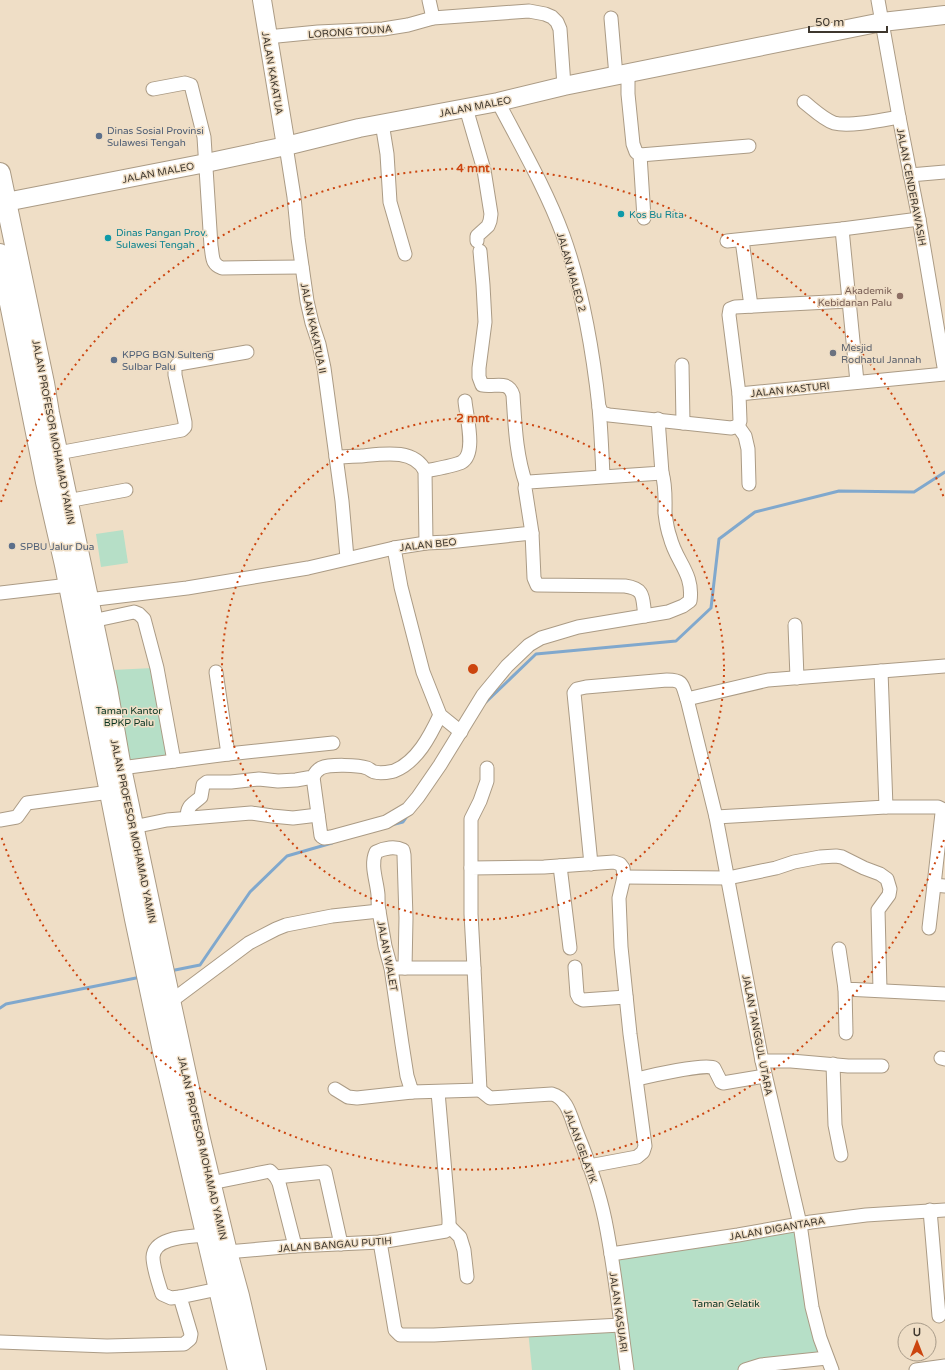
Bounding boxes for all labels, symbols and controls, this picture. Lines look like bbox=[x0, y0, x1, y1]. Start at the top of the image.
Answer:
scale bar bbox=[809, 8, 887, 34]
text: 50 m bbox=[815, 15, 844, 29]
street label: LORONG TOUNA bbox=[308, 23, 393, 41]
street label: JALAN KAKATUA bbox=[259, 31, 285, 116]
street label: JALAN MALEO bbox=[438, 94, 512, 120]
place label: Dinas Sosial Provinsi Sulawesi Tengah bbox=[107, 125, 204, 149]
street label: JALAN CENDERAWASIH bbox=[894, 127, 928, 247]
marker: Dinas Sosial Provinsi Sulawesi Tengah bbox=[94, 131, 104, 141]
street label: JALAN MALEO bbox=[121, 160, 195, 186]
text: 4 mnt bbox=[456, 161, 490, 175]
marker: Kos Bu Rita bbox=[616, 209, 626, 219]
place label: Kos Bu Rita bbox=[629, 209, 684, 221]
place label: Dinas Pangan Prov. Sulawesi Tengah bbox=[116, 227, 208, 251]
street label: JALAN MALEO 2 bbox=[554, 231, 588, 313]
marker: Dinas Pangan Prov. Sulawesi Tengah bbox=[103, 233, 113, 243]
street label: JALAN KAKATUA II bbox=[298, 282, 328, 375]
place label: Akademik Kebidanan Palu bbox=[818, 285, 893, 309]
marker: Akademik Kebidanan Palu bbox=[895, 291, 905, 301]
street label: JALAN PROFESOR MOHAMAD YAMIN bbox=[29, 339, 77, 526]
place label: Mesjid Rodhatul Jannah bbox=[841, 342, 921, 366]
marker: Mesjid Rodhatul Jannah bbox=[828, 348, 838, 358]
place label: KPPG BGN Sulteng Sulbar Palu bbox=[122, 349, 214, 373]
marker: KPPG BGN Sulteng Sulbar Palu bbox=[109, 355, 119, 365]
street label: JALAN KASTURI bbox=[750, 380, 830, 400]
text: 2 mnt bbox=[456, 411, 490, 425]
street label: JALAN BEO bbox=[399, 536, 457, 554]
marker: SPBU Jalur Dua bbox=[7, 541, 17, 551]
place label: SPBU Jalur Dua bbox=[20, 541, 94, 553]
centre of rings bbox=[466, 662, 480, 676]
park label: Taman Kantor BPKP Palu bbox=[96, 705, 162, 729]
street label: JALAN PROFESOR MOHAMAD YAMIN bbox=[108, 738, 158, 924]
street label: JALAN WALET bbox=[374, 920, 400, 992]
street label: JALAN TANGGUL UTARA bbox=[739, 974, 775, 1097]
street label: JALAN PROFESOR MOHAMAD YAMIN bbox=[175, 1055, 229, 1241]
street label: JALAN GELATIK bbox=[561, 1108, 599, 1185]
street label: JALAN DIGANTARA bbox=[729, 1215, 826, 1243]
street label: JALAN BANGAU PUTIH bbox=[278, 1235, 392, 1255]
street label: JALAN KASUARI bbox=[606, 1271, 630, 1353]
park label: Taman Gelatik bbox=[692, 1298, 760, 1310]
north arrow bbox=[897, 1322, 937, 1362]
text: U bbox=[913, 1326, 921, 1339]

